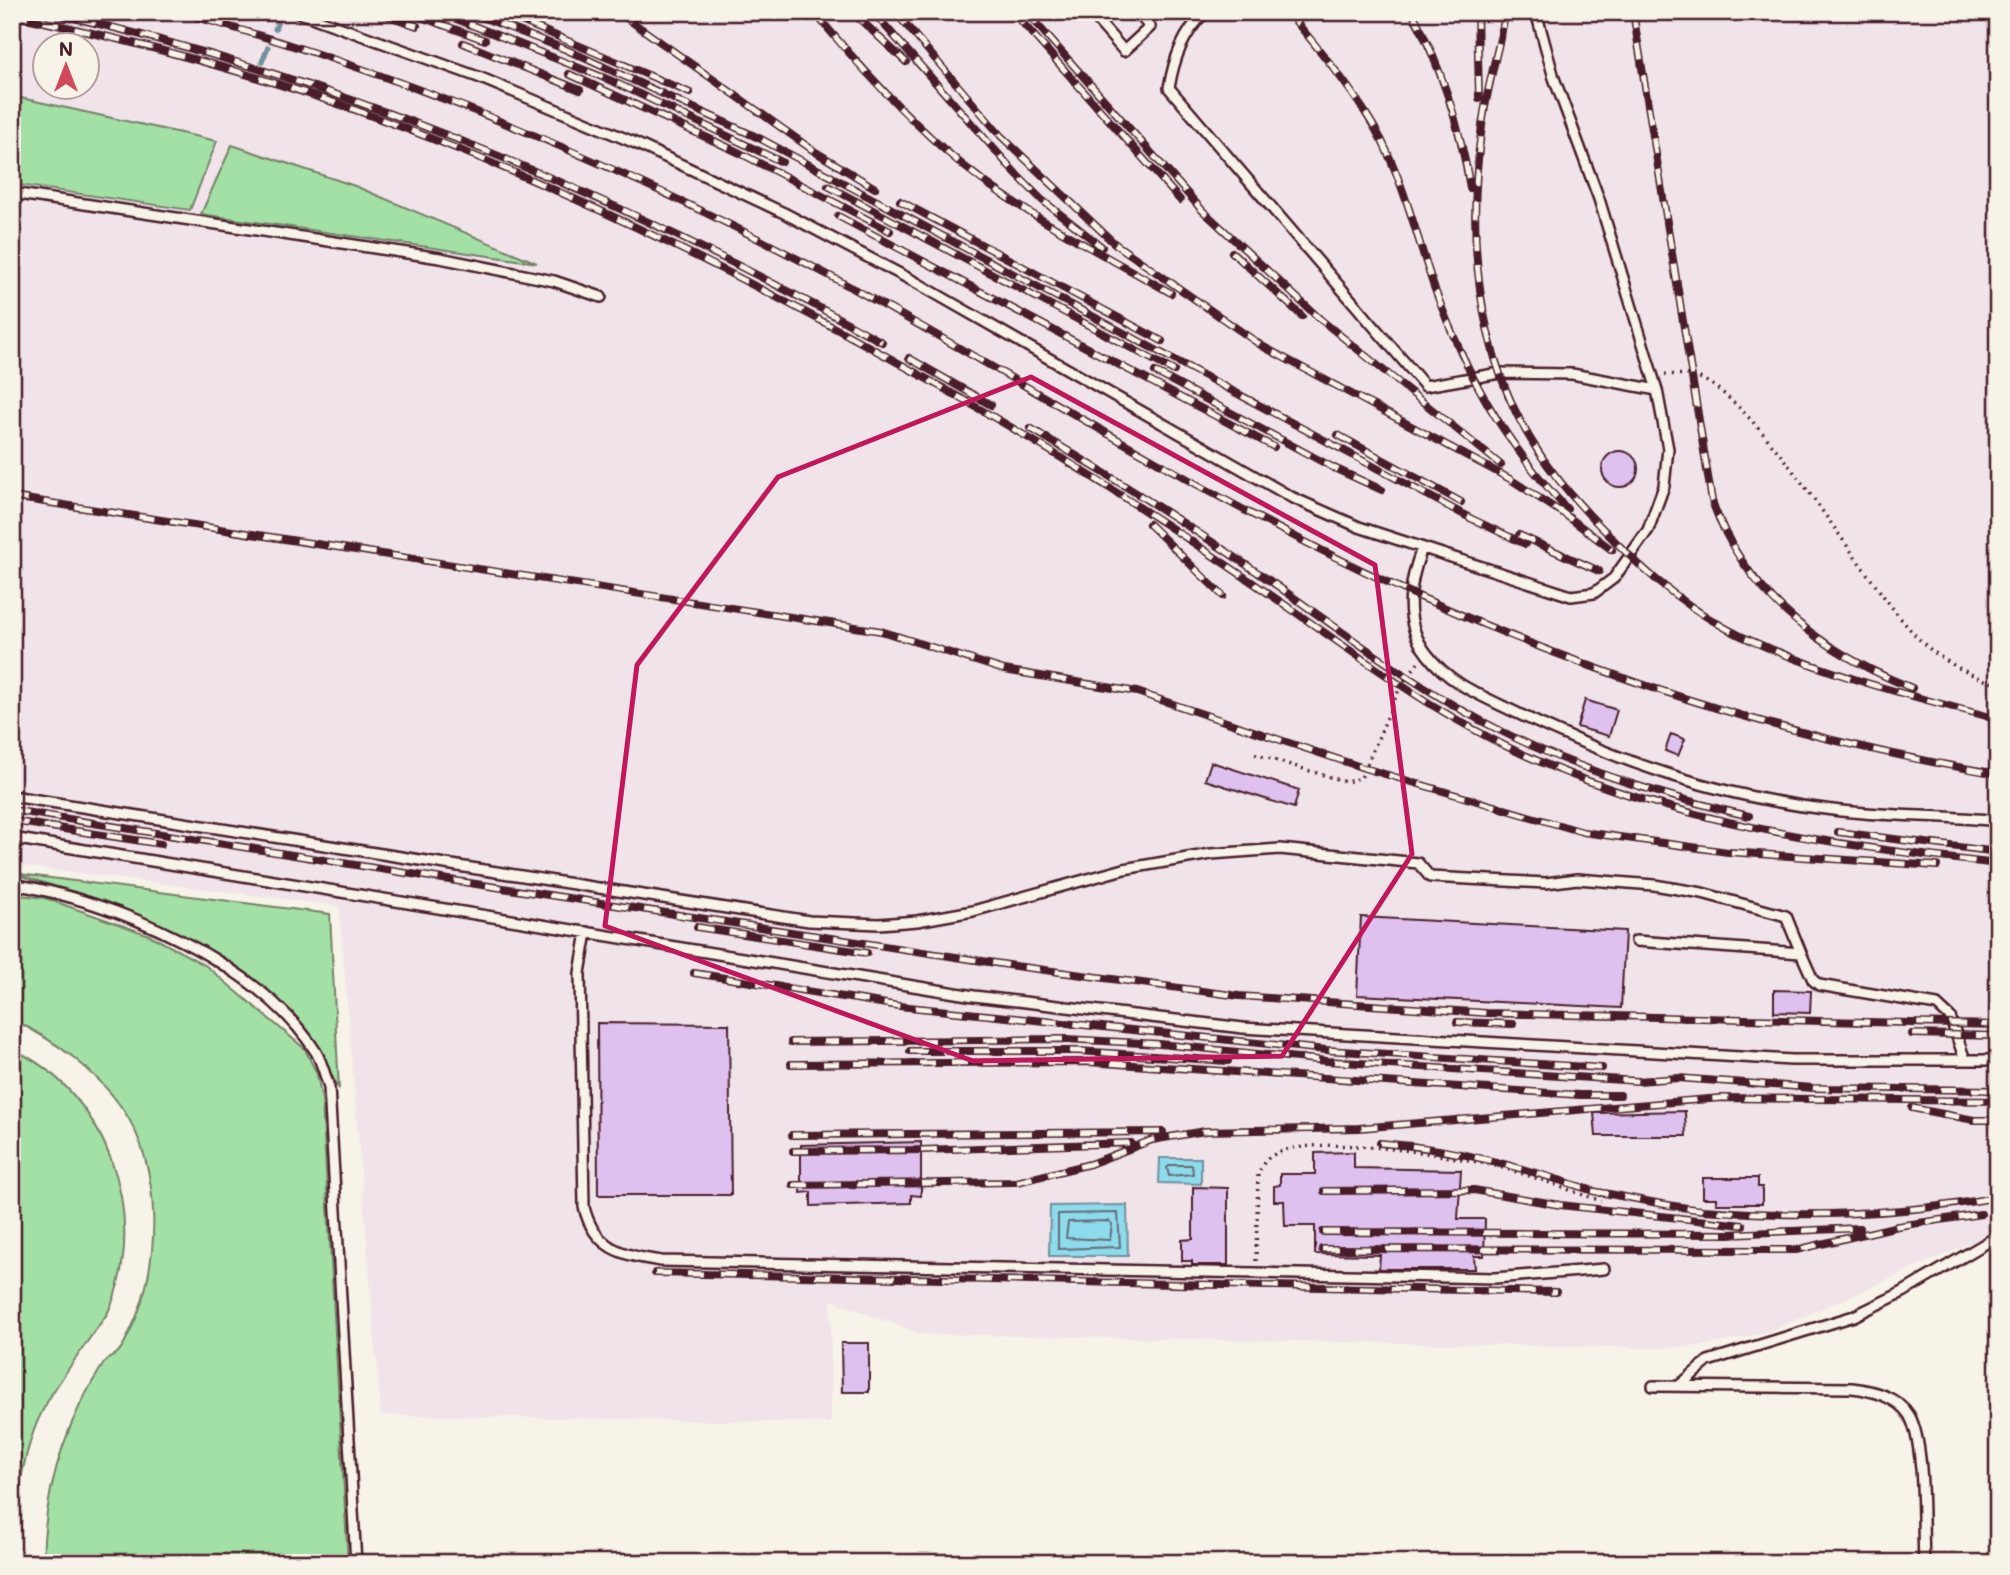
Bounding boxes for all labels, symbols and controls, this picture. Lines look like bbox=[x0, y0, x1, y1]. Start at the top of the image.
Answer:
north arrow bbox=[32, 32, 102, 102]
text: N bbox=[59, 36, 73, 61]

